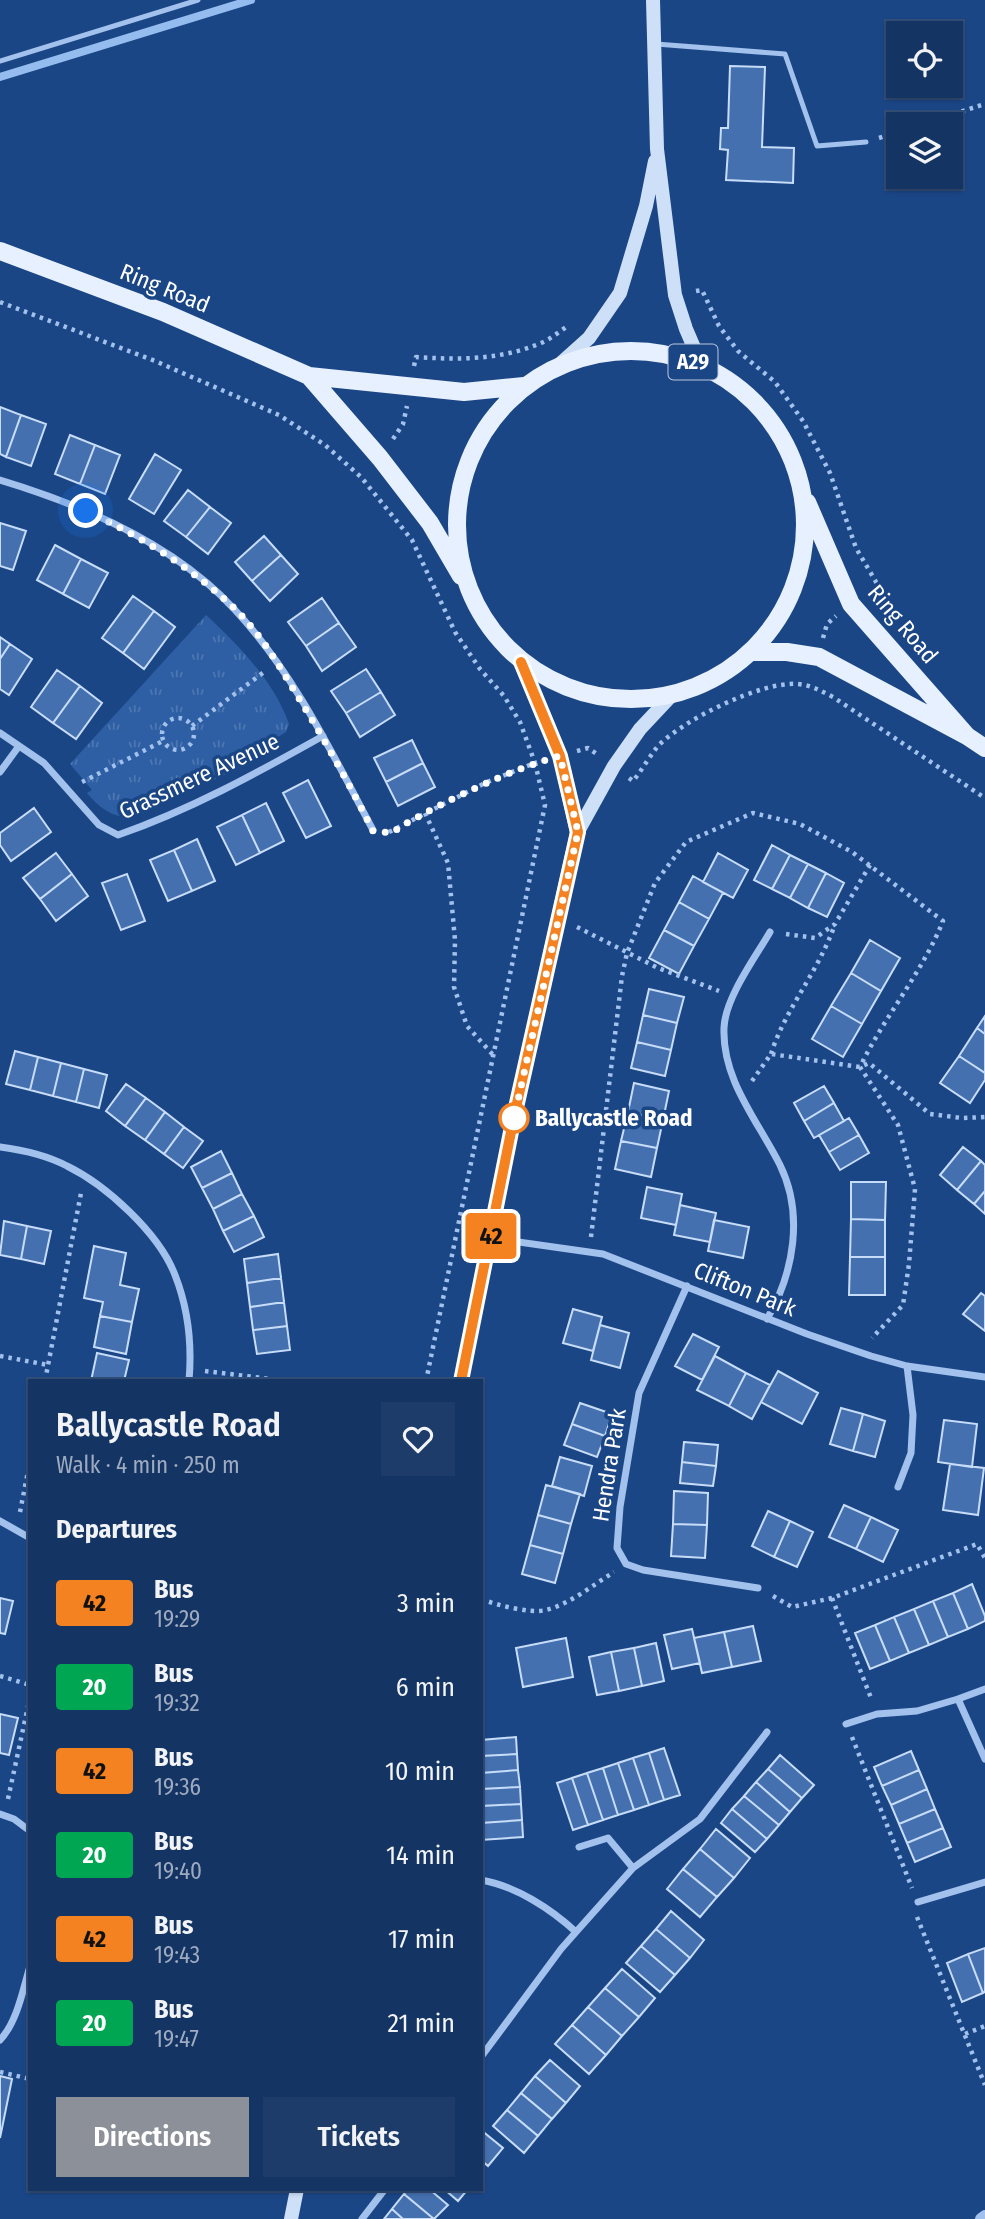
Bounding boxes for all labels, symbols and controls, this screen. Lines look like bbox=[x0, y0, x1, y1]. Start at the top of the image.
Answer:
map controls bbox=[886, 21, 963, 189]
button: locate bbox=[886, 21, 963, 98]
button: layers bbox=[886, 112, 963, 189]
street label: Ring Road bbox=[116, 257, 214, 319]
road number: A29 bbox=[668, 344, 718, 380]
your location bbox=[68, 493, 103, 528]
street label: Ring Road bbox=[862, 579, 944, 669]
street label: Grassmere Avenue bbox=[115, 727, 283, 825]
marker: Ballycastle Road bbox=[499, 1103, 529, 1133]
place label: Ballycastle Road bbox=[535, 1104, 692, 1132]
line badge: 42 bbox=[460, 1213, 522, 1259]
text: 42 bbox=[479, 1222, 503, 1250]
street label: Clifton Park bbox=[690, 1256, 801, 1322]
button: heart bbox=[381, 1402, 455, 1476]
text: Ballycastle Road bbox=[56, 1405, 281, 1445]
street label: Hendra Park bbox=[586, 1406, 632, 1524]
text: Walk · 4 min · 250 m bbox=[56, 1451, 240, 1479]
text: Departures bbox=[56, 1514, 177, 1545]
text: Bus bbox=[154, 1574, 193, 1605]
text: 3 min bbox=[397, 1588, 455, 1619]
text: 42 bbox=[83, 1589, 106, 1617]
text: 19:29 bbox=[154, 1605, 200, 1633]
text: Bus bbox=[154, 1658, 193, 1689]
text: 6 min bbox=[396, 1672, 455, 1703]
text: 20 bbox=[82, 1673, 107, 1701]
text: 19:32 bbox=[154, 1689, 200, 1717]
text: Bus bbox=[154, 1742, 193, 1773]
text: 10 min bbox=[385, 1756, 455, 1787]
text: 42 bbox=[83, 1757, 106, 1785]
text: 19:36 bbox=[154, 1773, 201, 1801]
text: Bus bbox=[154, 1826, 193, 1857]
text: 14 min bbox=[386, 1840, 455, 1871]
text: 20 bbox=[82, 1841, 107, 1869]
text: 19:40 bbox=[154, 1857, 202, 1885]
text: Bus bbox=[154, 1910, 193, 1941]
text: 17 min bbox=[388, 1924, 455, 1955]
text: 42 bbox=[83, 1925, 106, 1953]
text: 19:43 bbox=[154, 1941, 200, 1969]
text: Bus bbox=[154, 1994, 193, 2025]
text: 21 min bbox=[388, 2008, 455, 2039]
text: 20 bbox=[82, 2009, 107, 2037]
text: 19:47 bbox=[154, 2025, 199, 2053]
button: Directions bbox=[56, 2097, 249, 2177]
button: Tickets bbox=[263, 2097, 455, 2177]

